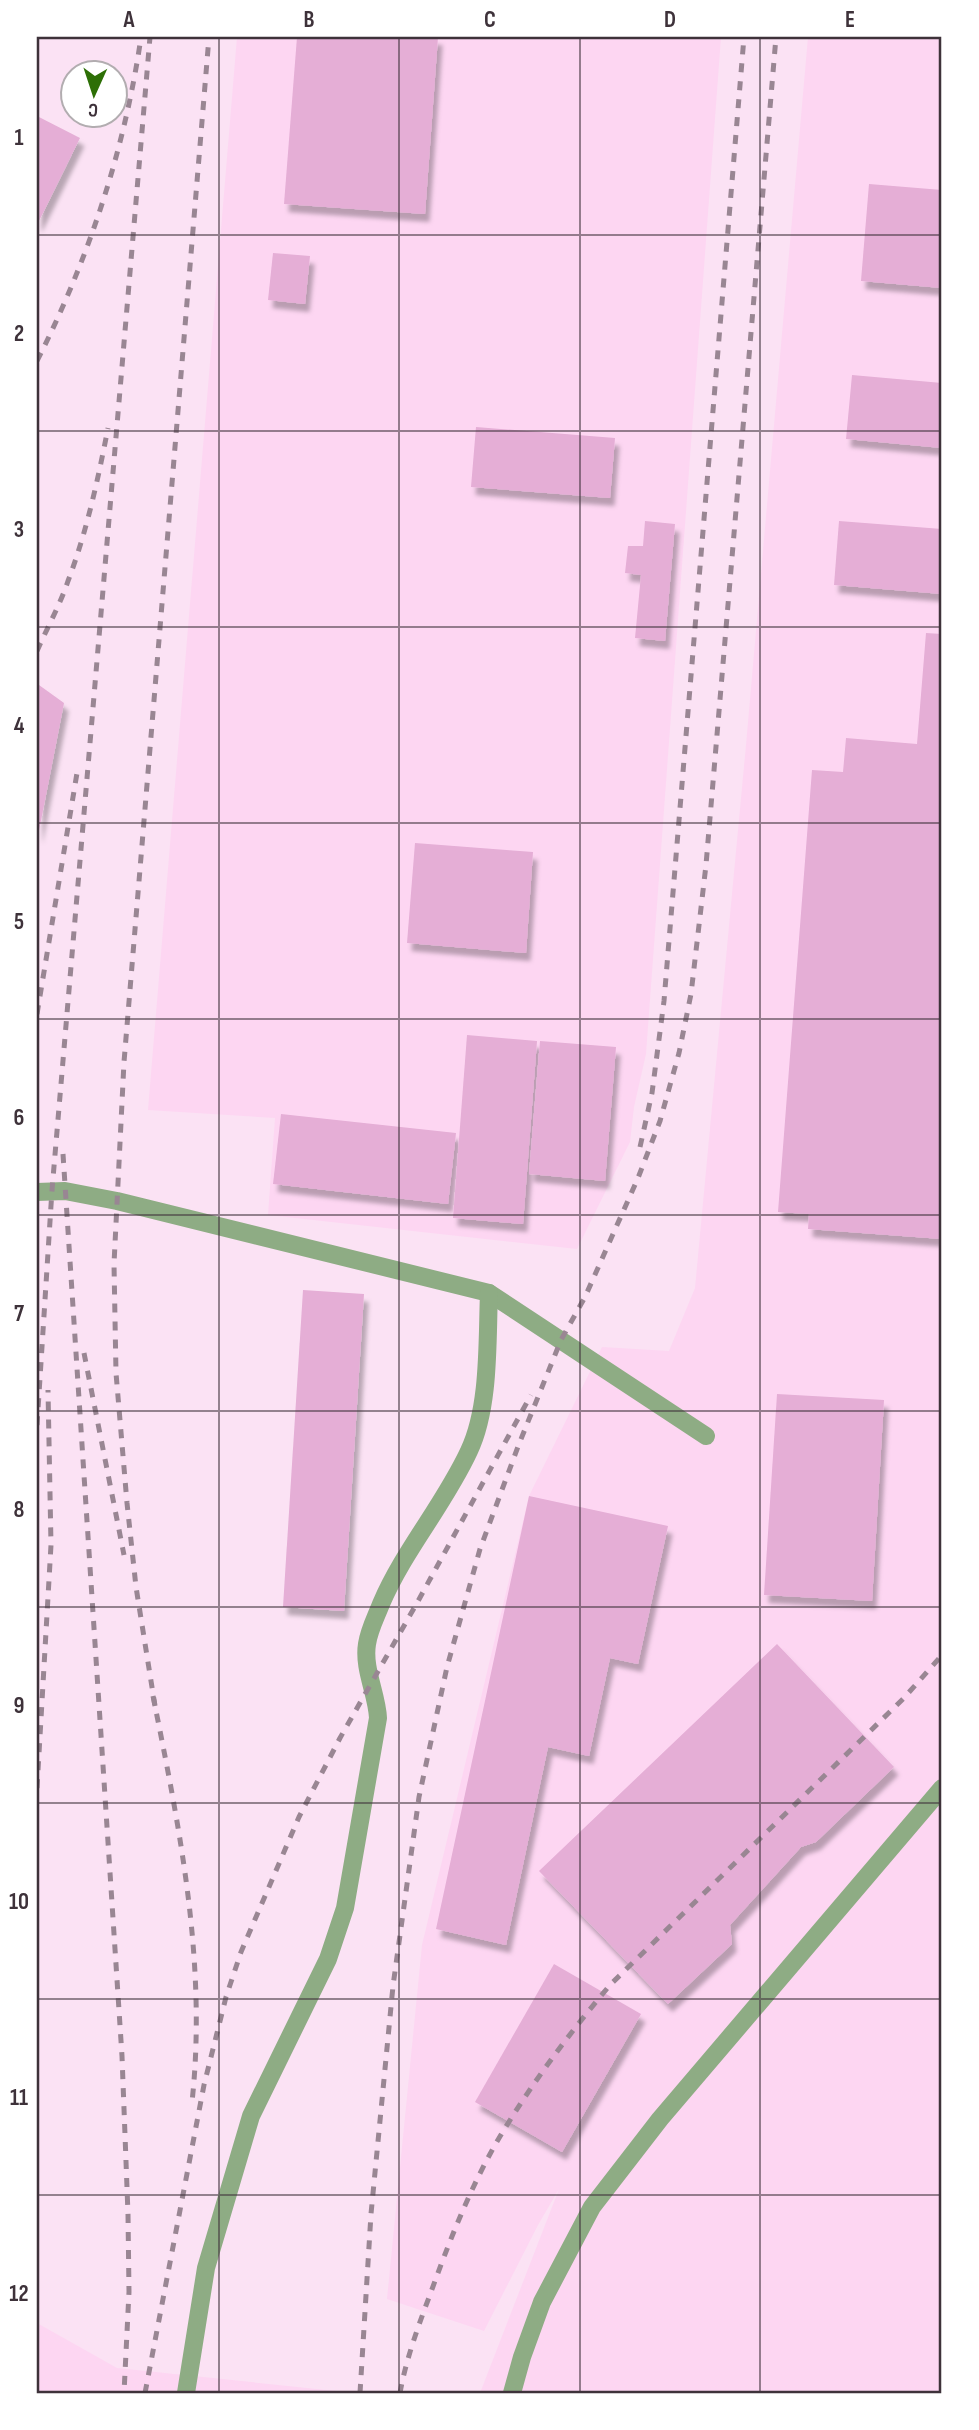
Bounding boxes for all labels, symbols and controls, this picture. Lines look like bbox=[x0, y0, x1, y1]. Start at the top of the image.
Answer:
text: A bbox=[123, 6, 136, 34]
text: B bbox=[304, 6, 315, 34]
text: C bbox=[484, 6, 496, 34]
text: D bbox=[664, 6, 676, 34]
text: E bbox=[845, 6, 855, 34]
north arrow bbox=[60, 60, 130, 130]
text: С bbox=[87, 98, 99, 121]
text: 1 bbox=[14, 124, 24, 152]
text: 2 bbox=[14, 320, 24, 348]
text: 3 bbox=[14, 516, 24, 544]
text: 4 bbox=[14, 712, 25, 740]
text: 5 bbox=[14, 908, 24, 936]
text: 6 bbox=[14, 1104, 24, 1132]
text: 7 bbox=[14, 1300, 24, 1328]
text: 8 bbox=[14, 1496, 25, 1524]
text: 9 bbox=[14, 1692, 24, 1720]
text: 10 bbox=[9, 1888, 29, 1916]
text: 11 bbox=[10, 2084, 28, 2112]
text: 12 bbox=[9, 2280, 29, 2308]

